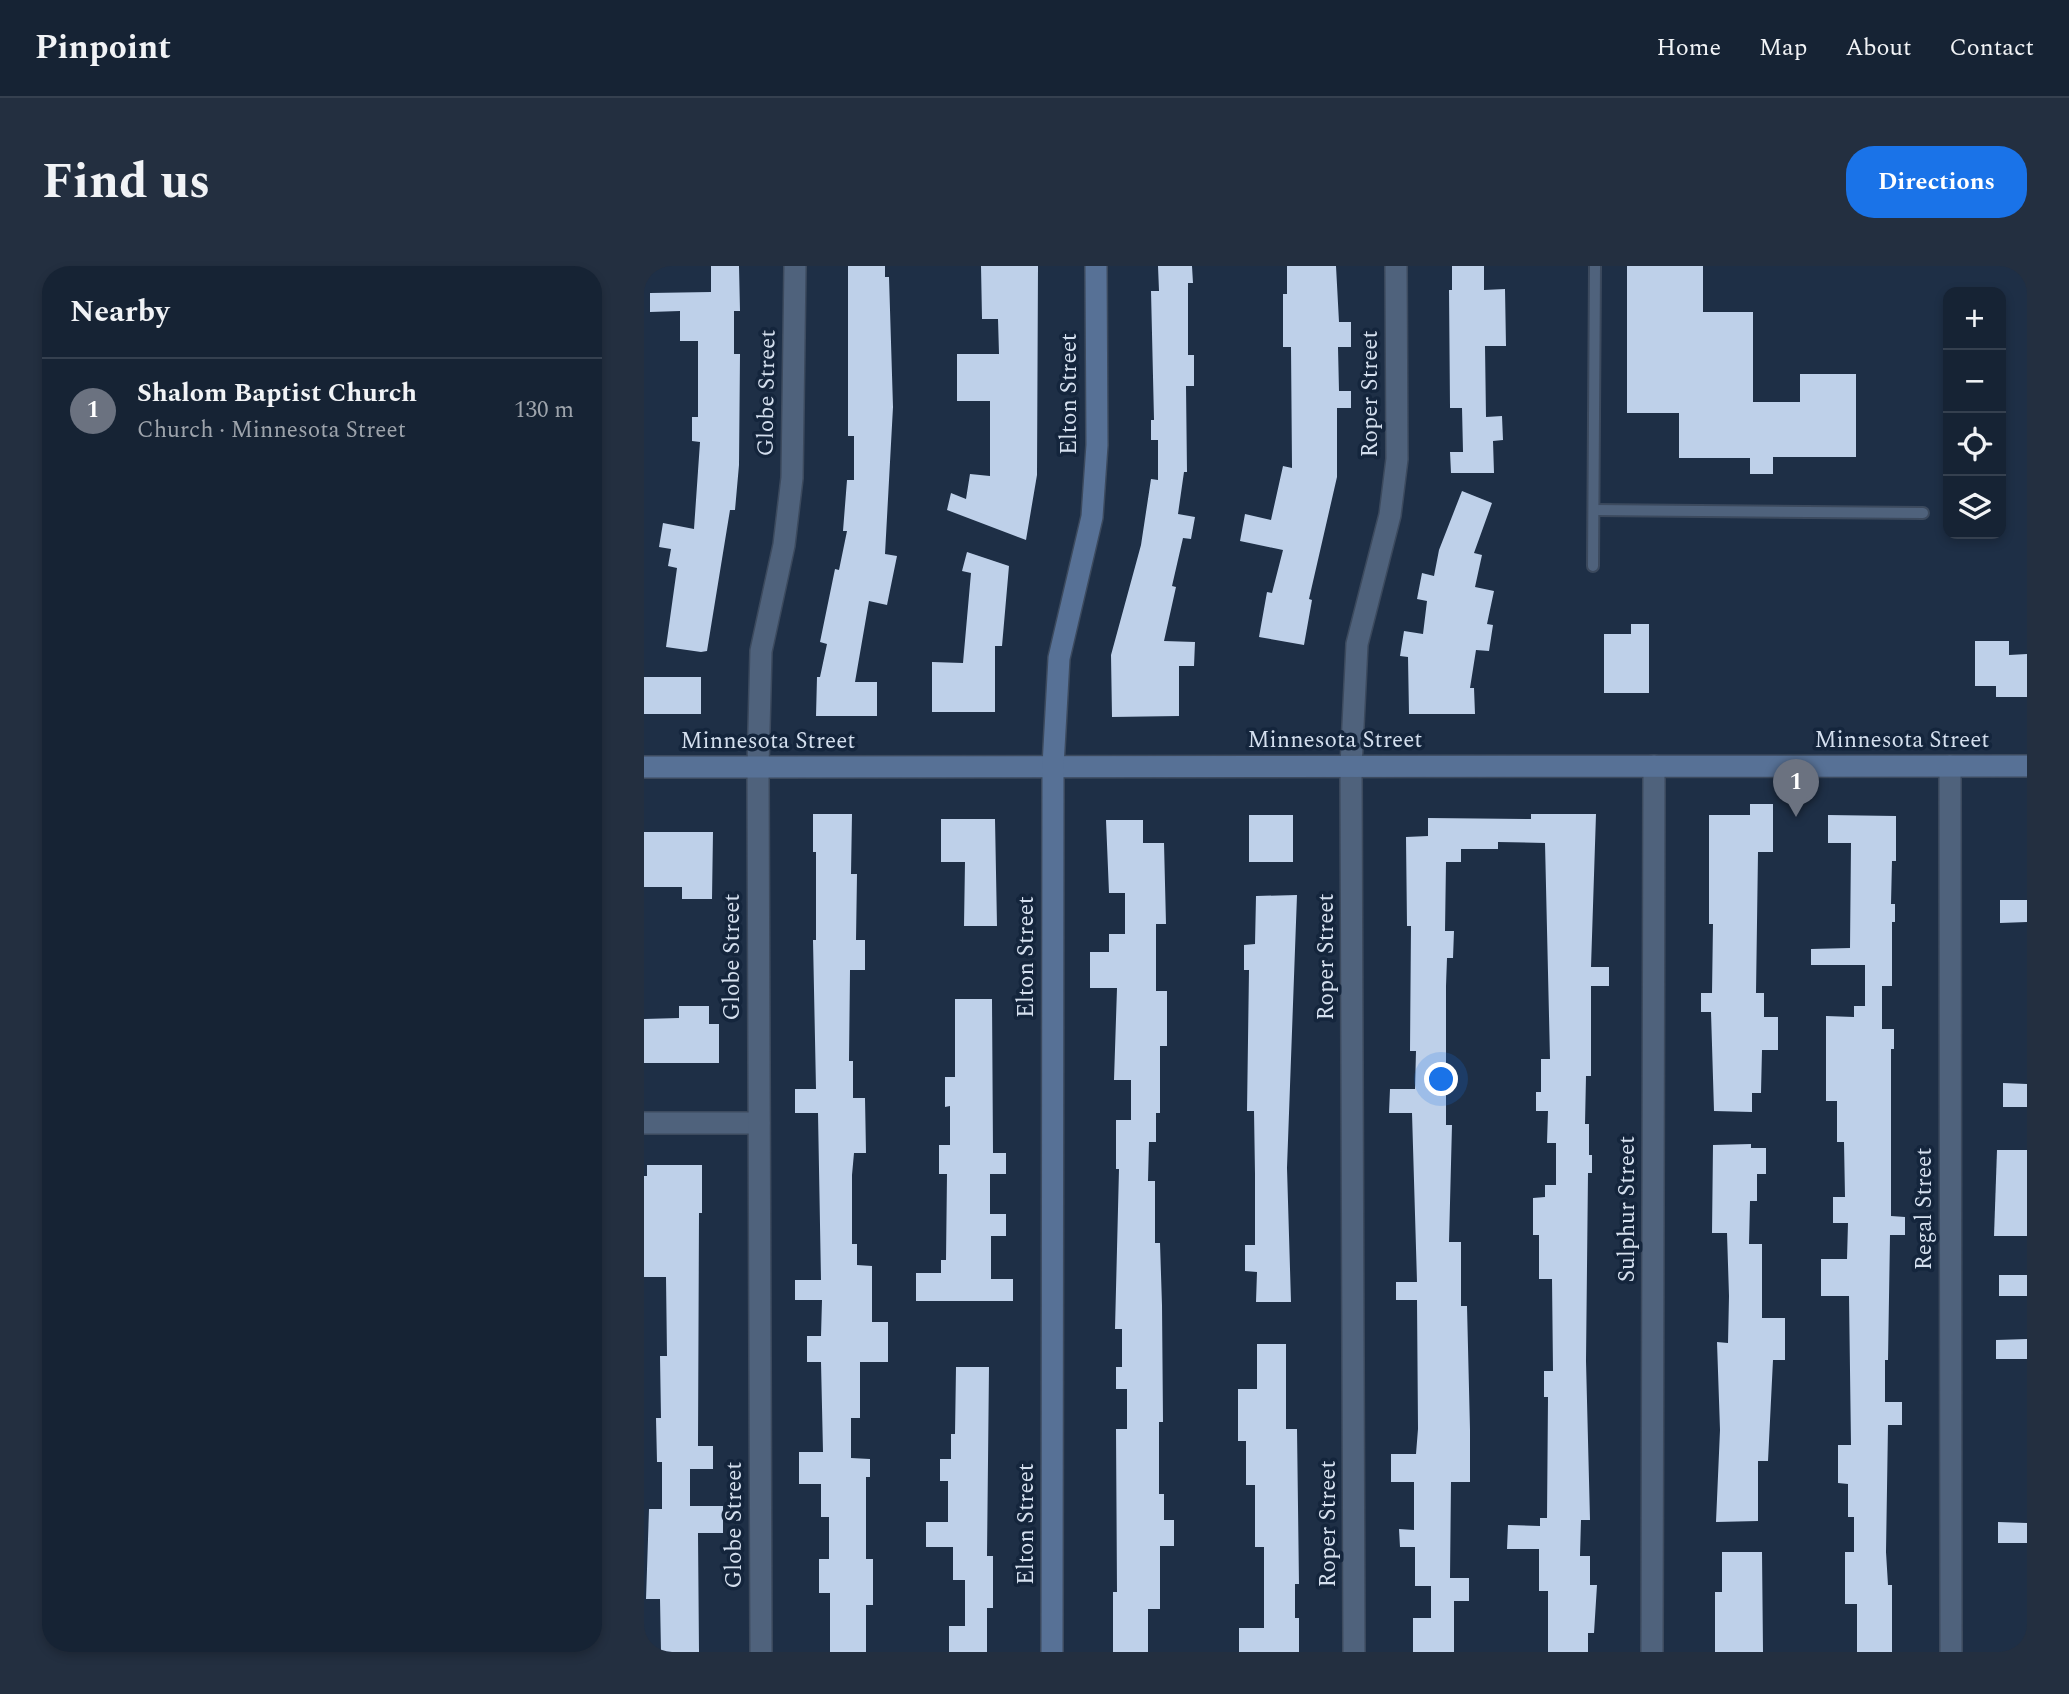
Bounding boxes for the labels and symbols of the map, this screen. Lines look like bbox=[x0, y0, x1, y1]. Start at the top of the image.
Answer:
street label: Globe Street bbox=[748, 329, 786, 457]
street label: Roper Street bbox=[1353, 330, 1388, 458]
street label: Elton Street bbox=[1052, 333, 1087, 455]
street label: Minnesota Street bbox=[1247, 723, 1423, 758]
street label: Minnesota Street bbox=[1814, 723, 1990, 758]
street label: Minnesota Street bbox=[680, 724, 856, 759]
pin: 1 bbox=[1773, 759, 1819, 817]
street label: Roper Street bbox=[1309, 893, 1344, 1021]
street label: Globe Street bbox=[715, 894, 750, 1020]
street label: Elton Street bbox=[1009, 896, 1044, 1018]
your location bbox=[1424, 1062, 1458, 1096]
street label: Sulphur Street bbox=[1610, 1136, 1645, 1282]
street label: Regal Street bbox=[1907, 1148, 1942, 1270]
street label: Roper Street bbox=[1311, 1460, 1346, 1588]
street label: Globe Street bbox=[717, 1462, 752, 1588]
street label: Elton Street bbox=[1009, 1463, 1044, 1585]

